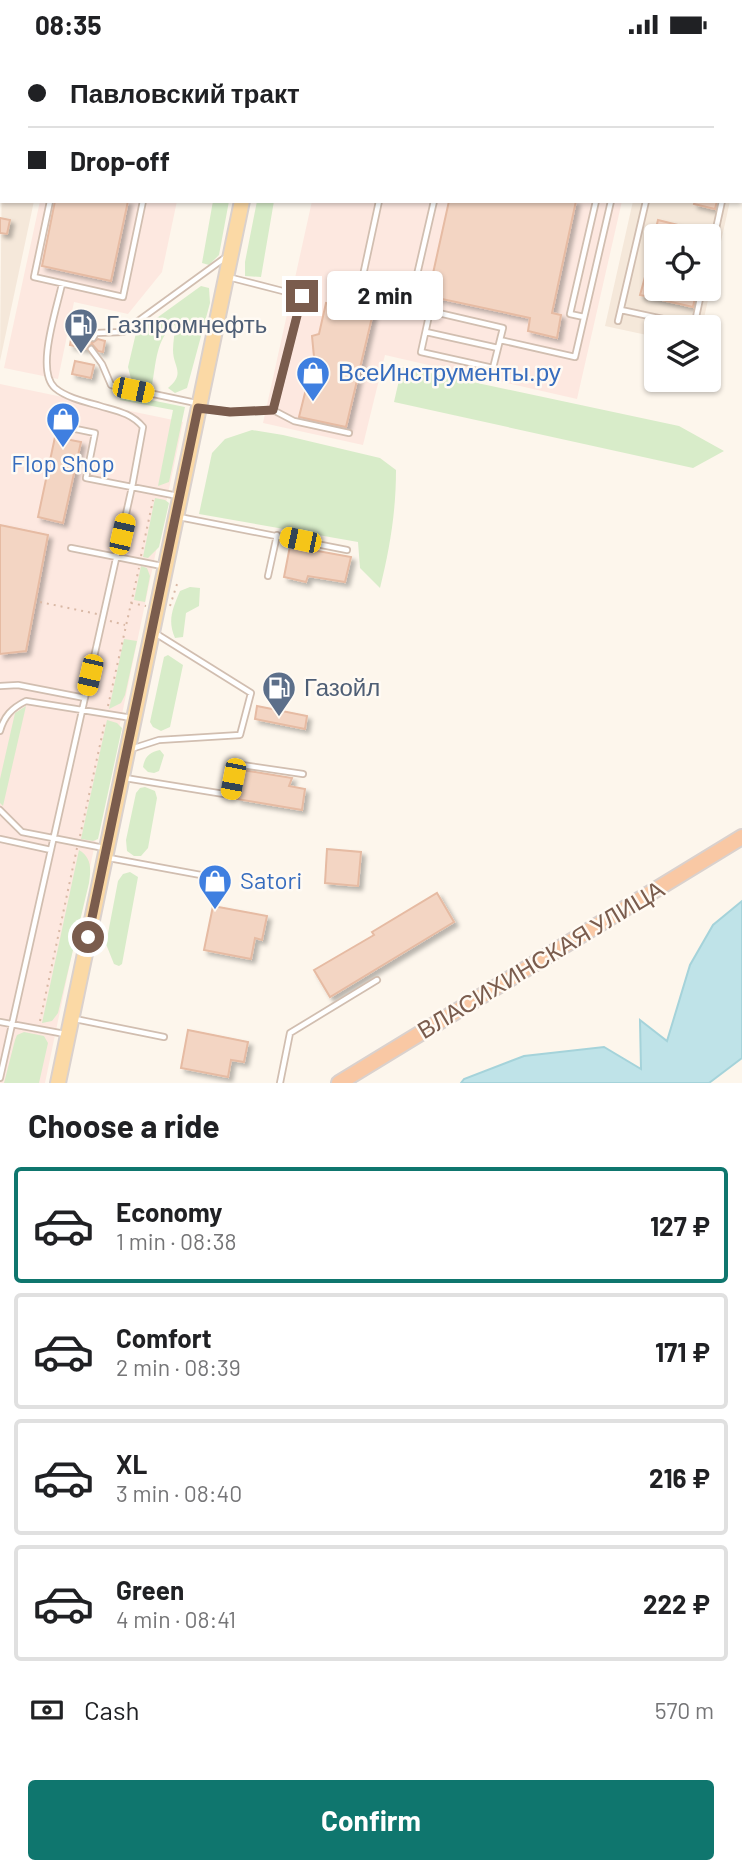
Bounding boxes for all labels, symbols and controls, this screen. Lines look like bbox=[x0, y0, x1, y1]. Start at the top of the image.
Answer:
text: 08:35 bbox=[35, 9, 101, 40]
text: Павловский тракт bbox=[70, 77, 300, 108]
text: Drop-off bbox=[70, 145, 170, 176]
map controls bbox=[644, 224, 721, 392]
button: locate bbox=[644, 224, 721, 301]
callout: 2 min bbox=[326, 271, 442, 321]
route end bbox=[286, 280, 318, 312]
text: 2 min bbox=[357, 281, 413, 309]
fuel station icon: Газпромнефть bbox=[62, 306, 100, 355]
place label: Газпромнефть bbox=[106, 309, 267, 338]
button: layers bbox=[644, 315, 721, 392]
shop icon: ВсеИнструменты.ру bbox=[294, 354, 332, 403]
place label: ВсеИнструменты.ру bbox=[338, 357, 561, 386]
car bbox=[111, 375, 156, 405]
shop icon: Flop Shop bbox=[44, 400, 82, 449]
place label: Flop Shop bbox=[11, 448, 115, 477]
car bbox=[108, 511, 137, 557]
car bbox=[278, 525, 323, 555]
car bbox=[76, 652, 105, 698]
fuel station icon: Газойл bbox=[260, 669, 298, 718]
place label: Газойл bbox=[304, 672, 380, 701]
car bbox=[219, 756, 248, 802]
shop icon: Satori bbox=[196, 862, 234, 911]
place label: Satori bbox=[240, 865, 302, 894]
street label: ВЛАСИХИНСКАЯ УЛИЦА bbox=[412, 873, 669, 1044]
route start bbox=[72, 921, 104, 953]
text: Choose a ride bbox=[28, 1106, 220, 1144]
icon: car bbox=[32, 1194, 95, 1257]
text: Economy bbox=[116, 1196, 222, 1227]
text: 127 ₽ bbox=[650, 1210, 710, 1241]
text: 1 min · 08:38 bbox=[116, 1227, 237, 1255]
icon: car bbox=[32, 1320, 95, 1383]
text: Comfort bbox=[116, 1322, 212, 1353]
text: 171 ₽ bbox=[655, 1336, 710, 1367]
text: 2 min · 08:39 bbox=[116, 1353, 241, 1381]
icon: car bbox=[32, 1446, 95, 1509]
text: XL bbox=[116, 1448, 147, 1479]
text: 216 ₽ bbox=[649, 1462, 710, 1493]
text: 3 min · 08:40 bbox=[116, 1479, 242, 1507]
icon: car bbox=[32, 1572, 95, 1635]
text: Green bbox=[116, 1574, 184, 1605]
text: 222 ₽ bbox=[643, 1588, 710, 1619]
text: 4 min · 08:41 bbox=[116, 1605, 236, 1633]
icon: cash bbox=[28, 1691, 66, 1729]
text: Cash bbox=[84, 1694, 139, 1725]
text: 570 m bbox=[655, 1696, 714, 1724]
button: Confirm bbox=[28, 1780, 714, 1860]

